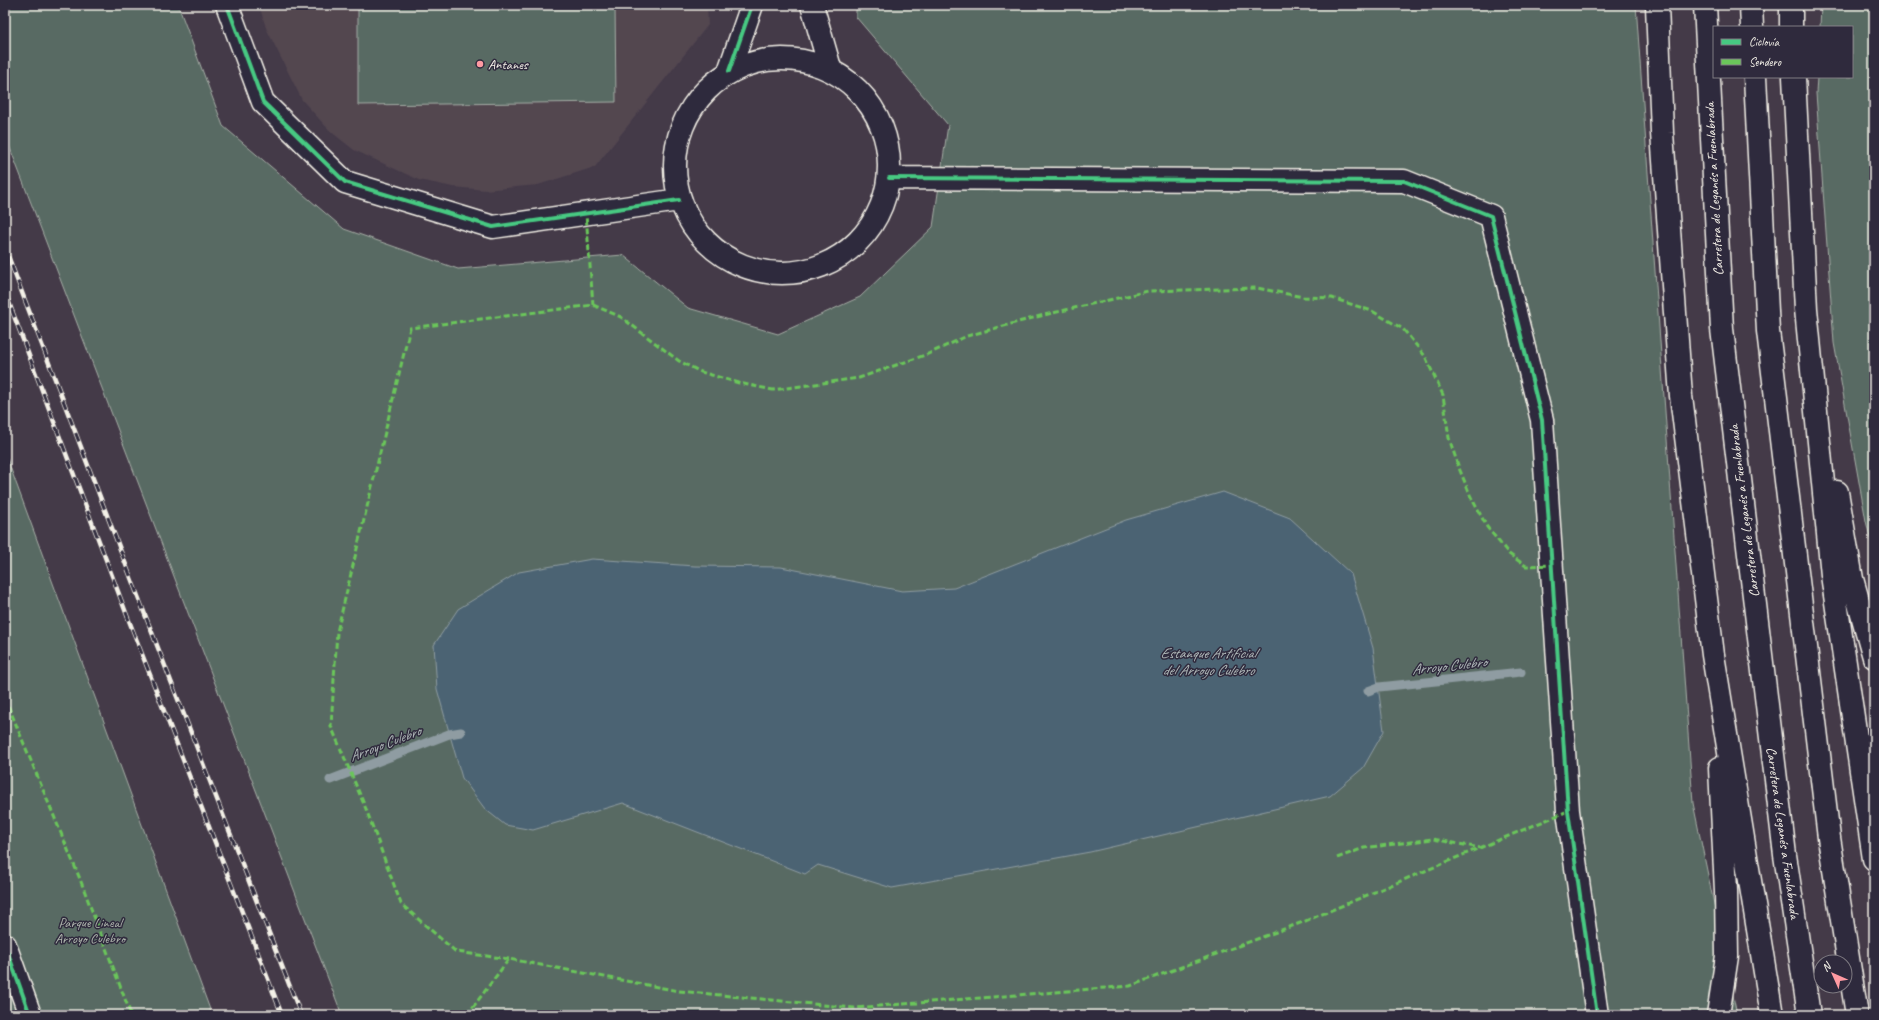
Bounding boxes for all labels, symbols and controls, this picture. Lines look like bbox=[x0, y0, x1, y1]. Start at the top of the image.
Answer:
legend bbox=[1713, 26, 1853, 78]
text: Ciclovía bbox=[1749, 34, 1780, 50]
text: Sendero bbox=[1749, 54, 1782, 70]
place label: Antanes bbox=[488, 56, 529, 73]
marker: Antanes bbox=[475, 59, 485, 69]
street label: Carretera de Leganés a Fuenlabrada bbox=[1701, 101, 1727, 276]
street label: Carretera de Leganés a Fuenlabrada bbox=[1725, 423, 1763, 598]
water label: Estanque Artificial del Arroyo Culebro bbox=[1160, 644, 1261, 680]
water label: Arroyo Culebro bbox=[1411, 652, 1490, 679]
water label: Arroyo Culebro bbox=[347, 721, 426, 766]
street label: Carretera de Leganés a Fuenlabrada bbox=[1763, 746, 1804, 921]
park label: Parque Lineal Arroyo Culebro bbox=[55, 914, 127, 947]
north arrow bbox=[1813, 954, 1853, 994]
text: N bbox=[1819, 958, 1835, 974]

